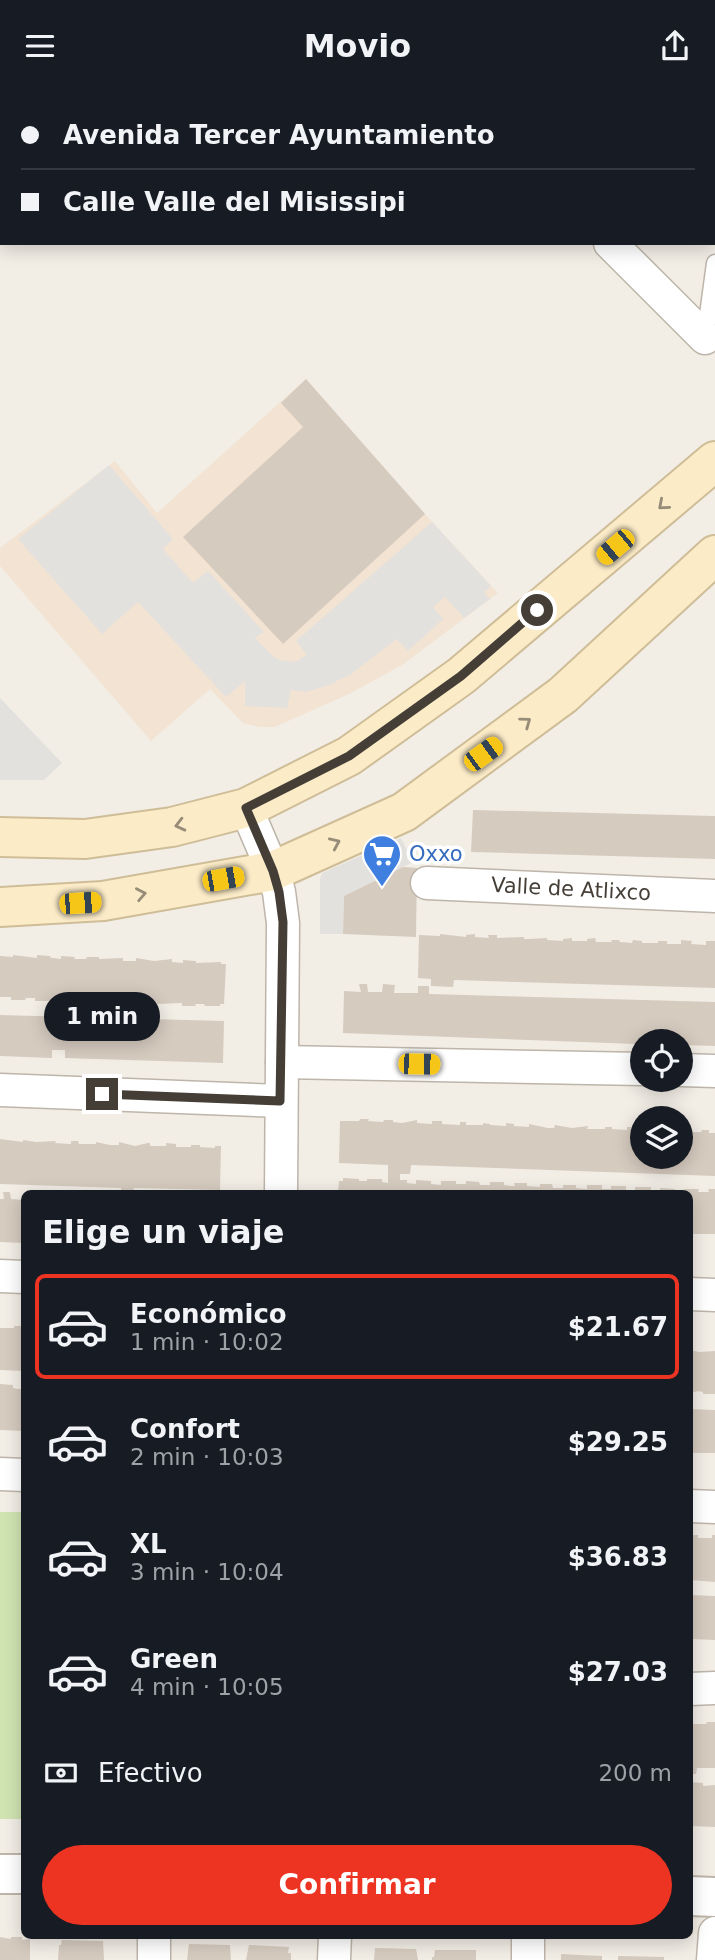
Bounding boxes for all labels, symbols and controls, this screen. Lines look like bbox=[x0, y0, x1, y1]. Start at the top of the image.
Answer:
icon: menu bbox=[21, 27, 59, 65]
text: Movio bbox=[304, 27, 411, 65]
icon: share bbox=[656, 27, 694, 65]
text: Avenida Tercer Ayuntamiento bbox=[63, 120, 495, 150]
text: Calle Valle del Misissipi bbox=[63, 187, 406, 217]
one-way arrow bbox=[659, 497, 672, 509]
car bbox=[593, 525, 638, 569]
route start bbox=[521, 594, 553, 626]
one-way arrow bbox=[519, 718, 531, 731]
car bbox=[460, 733, 507, 775]
one-way arrow bbox=[174, 816, 186, 831]
supermarket icon: Oxxo bbox=[361, 833, 403, 888]
one-way arrow bbox=[328, 837, 340, 851]
place label: Oxxo bbox=[409, 842, 463, 866]
car bbox=[201, 865, 246, 893]
street label: Valle de Atlixco bbox=[490, 873, 652, 905]
one-way arrow bbox=[135, 887, 147, 902]
car bbox=[59, 891, 102, 915]
callout: 1 min bbox=[44, 993, 160, 1041]
text: 1 min bbox=[66, 1003, 138, 1029]
map controls bbox=[630, 1029, 693, 1169]
button: locate bbox=[630, 1029, 693, 1092]
car bbox=[398, 1053, 441, 1075]
route end bbox=[86, 1078, 118, 1110]
button: layers bbox=[630, 1106, 693, 1169]
text: Elige un viaje bbox=[42, 1213, 284, 1251]
icon: car bbox=[46, 1295, 109, 1358]
text: Económico bbox=[130, 1299, 287, 1329]
text: $21.67 bbox=[568, 1312, 668, 1342]
text: 1 min · 10:02 bbox=[130, 1329, 284, 1355]
icon: car bbox=[46, 1410, 109, 1473]
text: Confort bbox=[130, 1414, 240, 1444]
text: $29.25 bbox=[568, 1427, 668, 1457]
text: 2 min · 10:03 bbox=[130, 1444, 284, 1470]
icon: car bbox=[46, 1525, 109, 1588]
text: XL bbox=[130, 1529, 167, 1559]
text: $36.83 bbox=[568, 1542, 668, 1572]
text: 3 min · 10:04 bbox=[130, 1559, 284, 1585]
icon: car bbox=[46, 1640, 109, 1703]
text: Green bbox=[130, 1644, 218, 1674]
text: $27.03 bbox=[568, 1657, 668, 1687]
text: 4 min · 10:05 bbox=[130, 1674, 284, 1700]
icon: cash bbox=[42, 1754, 80, 1792]
text: Efectivo bbox=[98, 1758, 203, 1788]
text: 200 m bbox=[598, 1760, 672, 1786]
button: Confirmar bbox=[42, 1845, 672, 1925]

